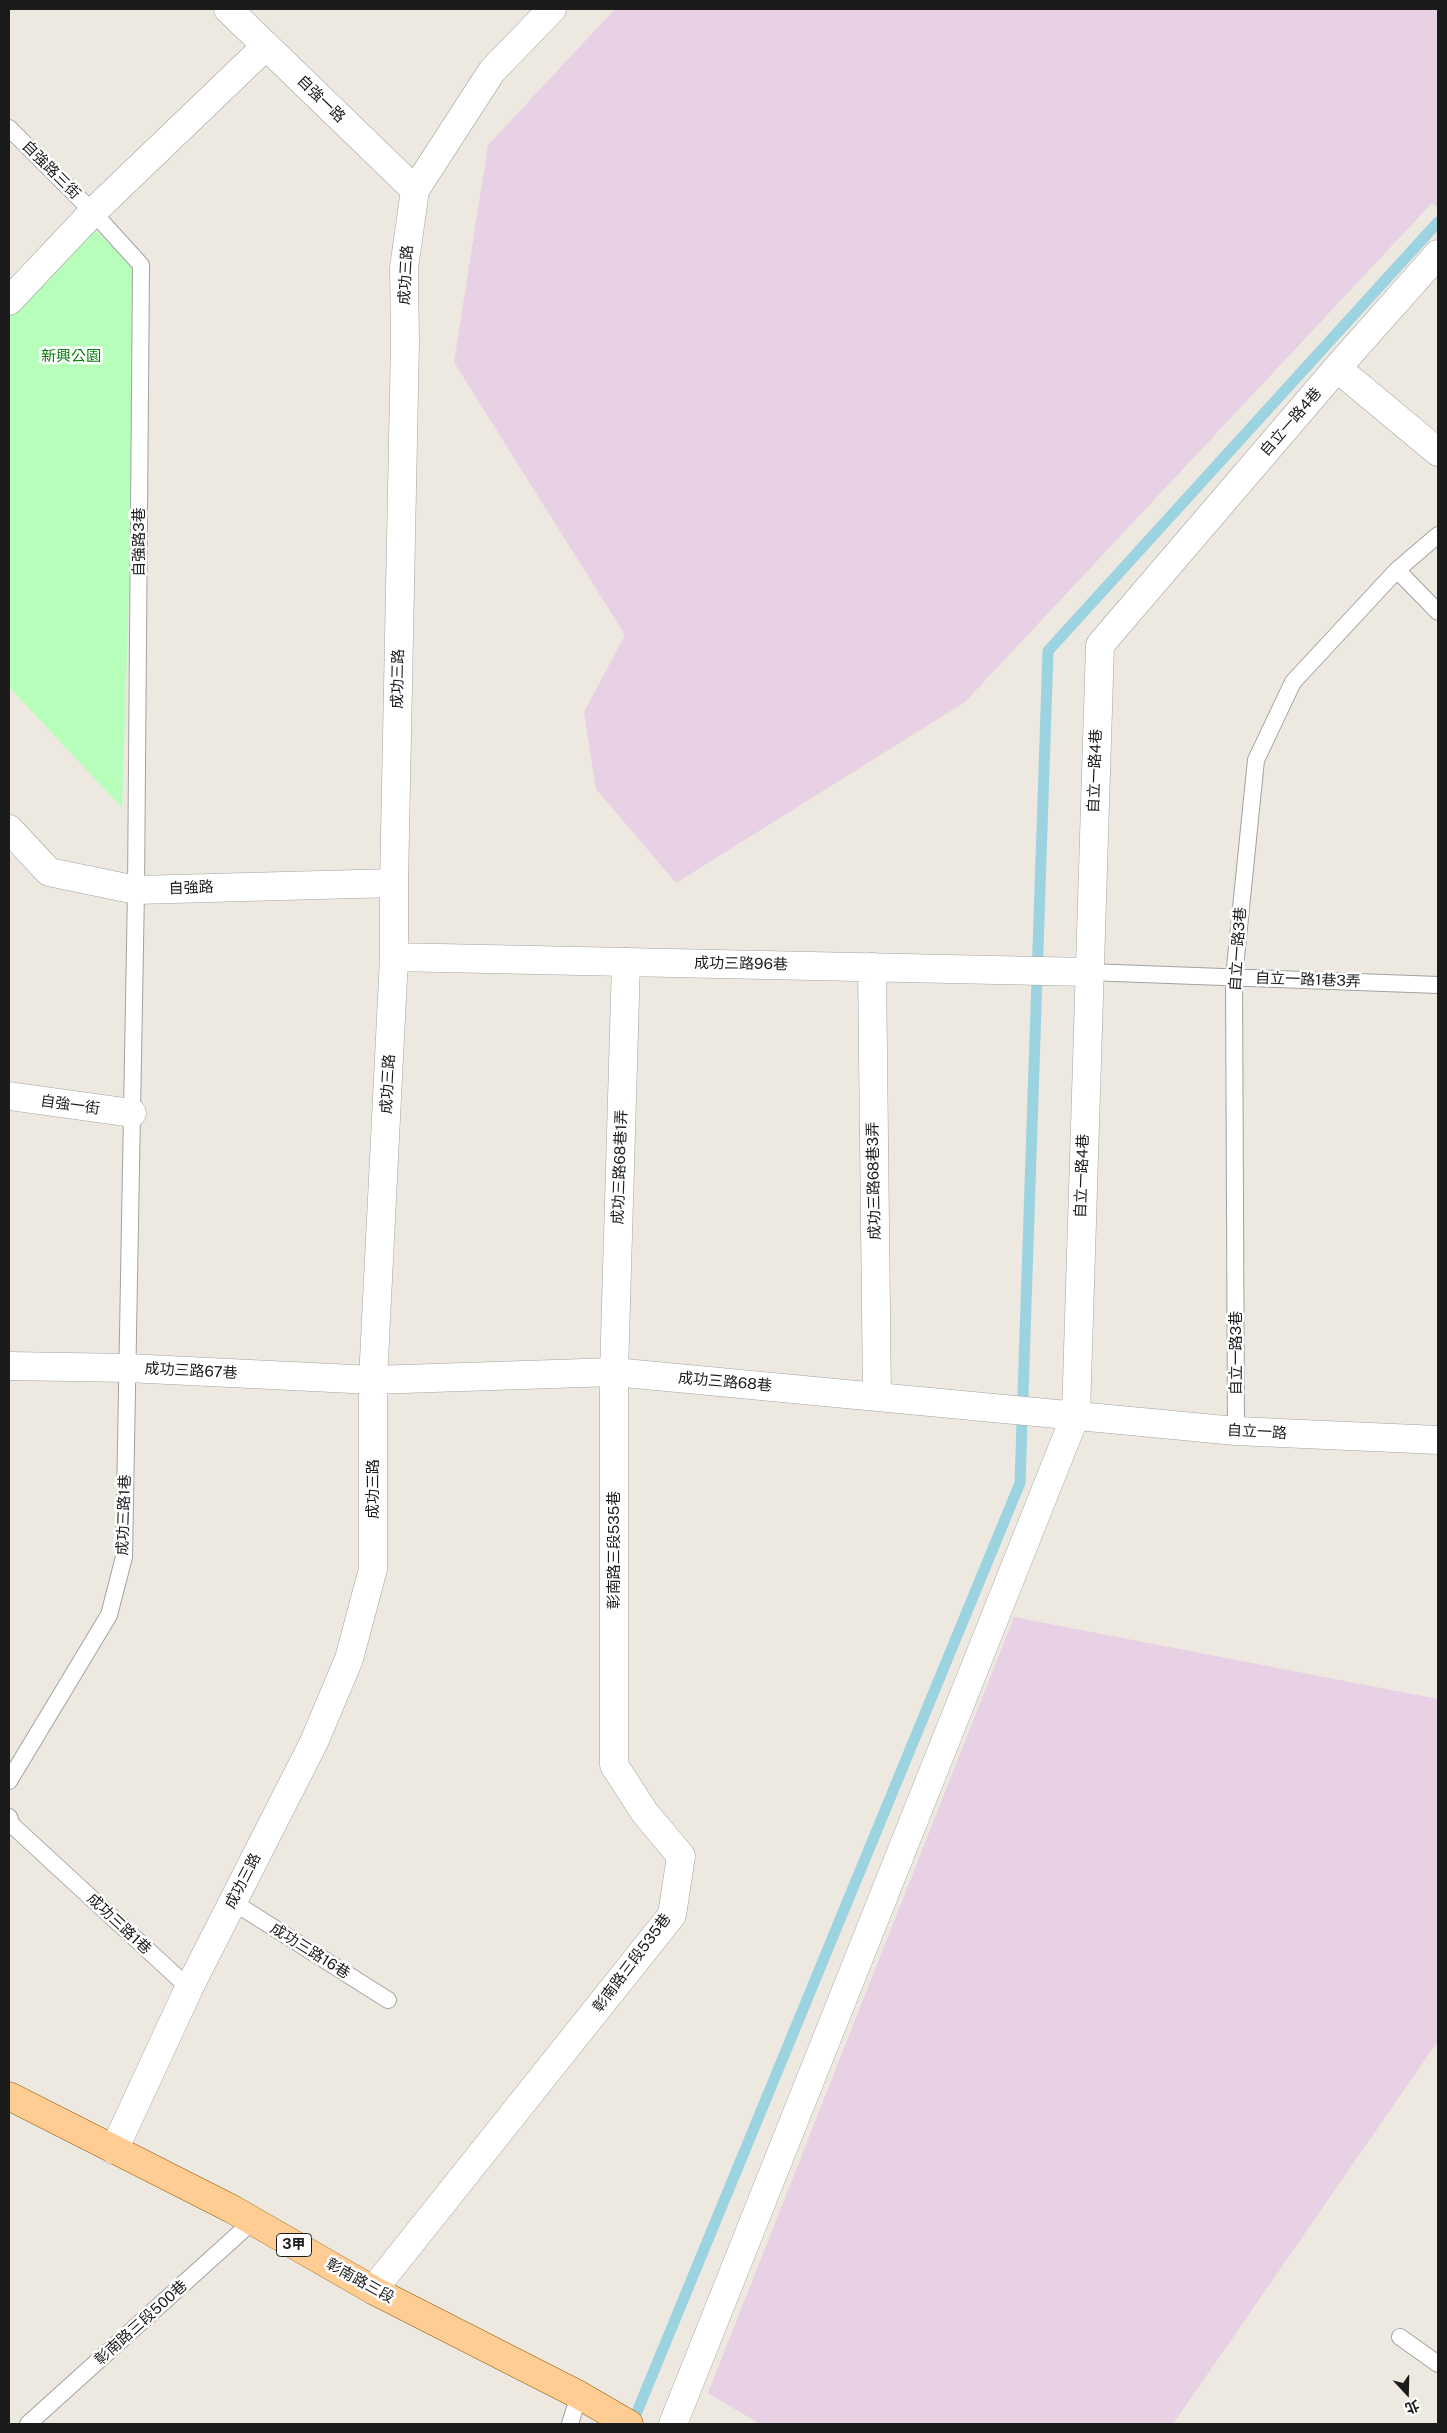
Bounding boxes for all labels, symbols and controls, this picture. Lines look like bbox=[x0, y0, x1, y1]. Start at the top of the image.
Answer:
street label: 自強一路 bbox=[293, 72, 349, 126]
street label: 自強路三街 bbox=[18, 137, 84, 203]
street label: 成功三路 bbox=[395, 245, 417, 305]
park label: 新興公園 bbox=[41, 347, 101, 365]
street label: 自立一路4巷 bbox=[1257, 384, 1325, 460]
street label: 自強路3巷 bbox=[130, 507, 148, 577]
street label: 成功三路 bbox=[388, 649, 408, 709]
street label: 自立一路4巷 bbox=[1085, 728, 1105, 814]
street label: 自強路 bbox=[168, 878, 214, 898]
street label: 自立一路3巷 bbox=[1226, 906, 1250, 992]
street label: 成功三路96巷 bbox=[694, 954, 788, 974]
street label: 自立一路1巷3弄 bbox=[1255, 969, 1361, 991]
street label: 成功三路 bbox=[377, 1054, 399, 1114]
street label: 自強一街 bbox=[39, 1092, 101, 1118]
street label: 成功三路68巷1弄 bbox=[609, 1109, 631, 1225]
street label: 成功三路68巷3弄 bbox=[864, 1122, 884, 1240]
street label: 自立一路4巷 bbox=[1072, 1133, 1092, 1219]
street label: 自立一路3巷 bbox=[1227, 1311, 1245, 1395]
street label: 成功三路67巷 bbox=[144, 1360, 238, 1382]
street label: 成功三路68巷 bbox=[677, 1369, 773, 1395]
street label: 自立一路 bbox=[1227, 1421, 1287, 1443]
street label: 成功三路 bbox=[364, 1459, 382, 1519]
street label: 成功三路1巷 bbox=[114, 1474, 134, 1556]
street label: 彰南路三段535巷 bbox=[605, 1491, 623, 1609]
street label: 成功三路 bbox=[221, 1850, 265, 1912]
street label: 成功三路1巷 bbox=[83, 1890, 155, 1958]
street label: 彰南路三段535巷 bbox=[589, 1910, 675, 2016]
street label: 成功三路16巷 bbox=[267, 1919, 353, 1983]
road number: 3甲 bbox=[276, 2234, 312, 2256]
street label: 彰南路三段 bbox=[323, 2255, 397, 2307]
street label: 彰南路三段500巷 bbox=[91, 2277, 191, 2369]
north arrow bbox=[1382, 2368, 1432, 2418]
text: 北 bbox=[1403, 2397, 1422, 2417]

